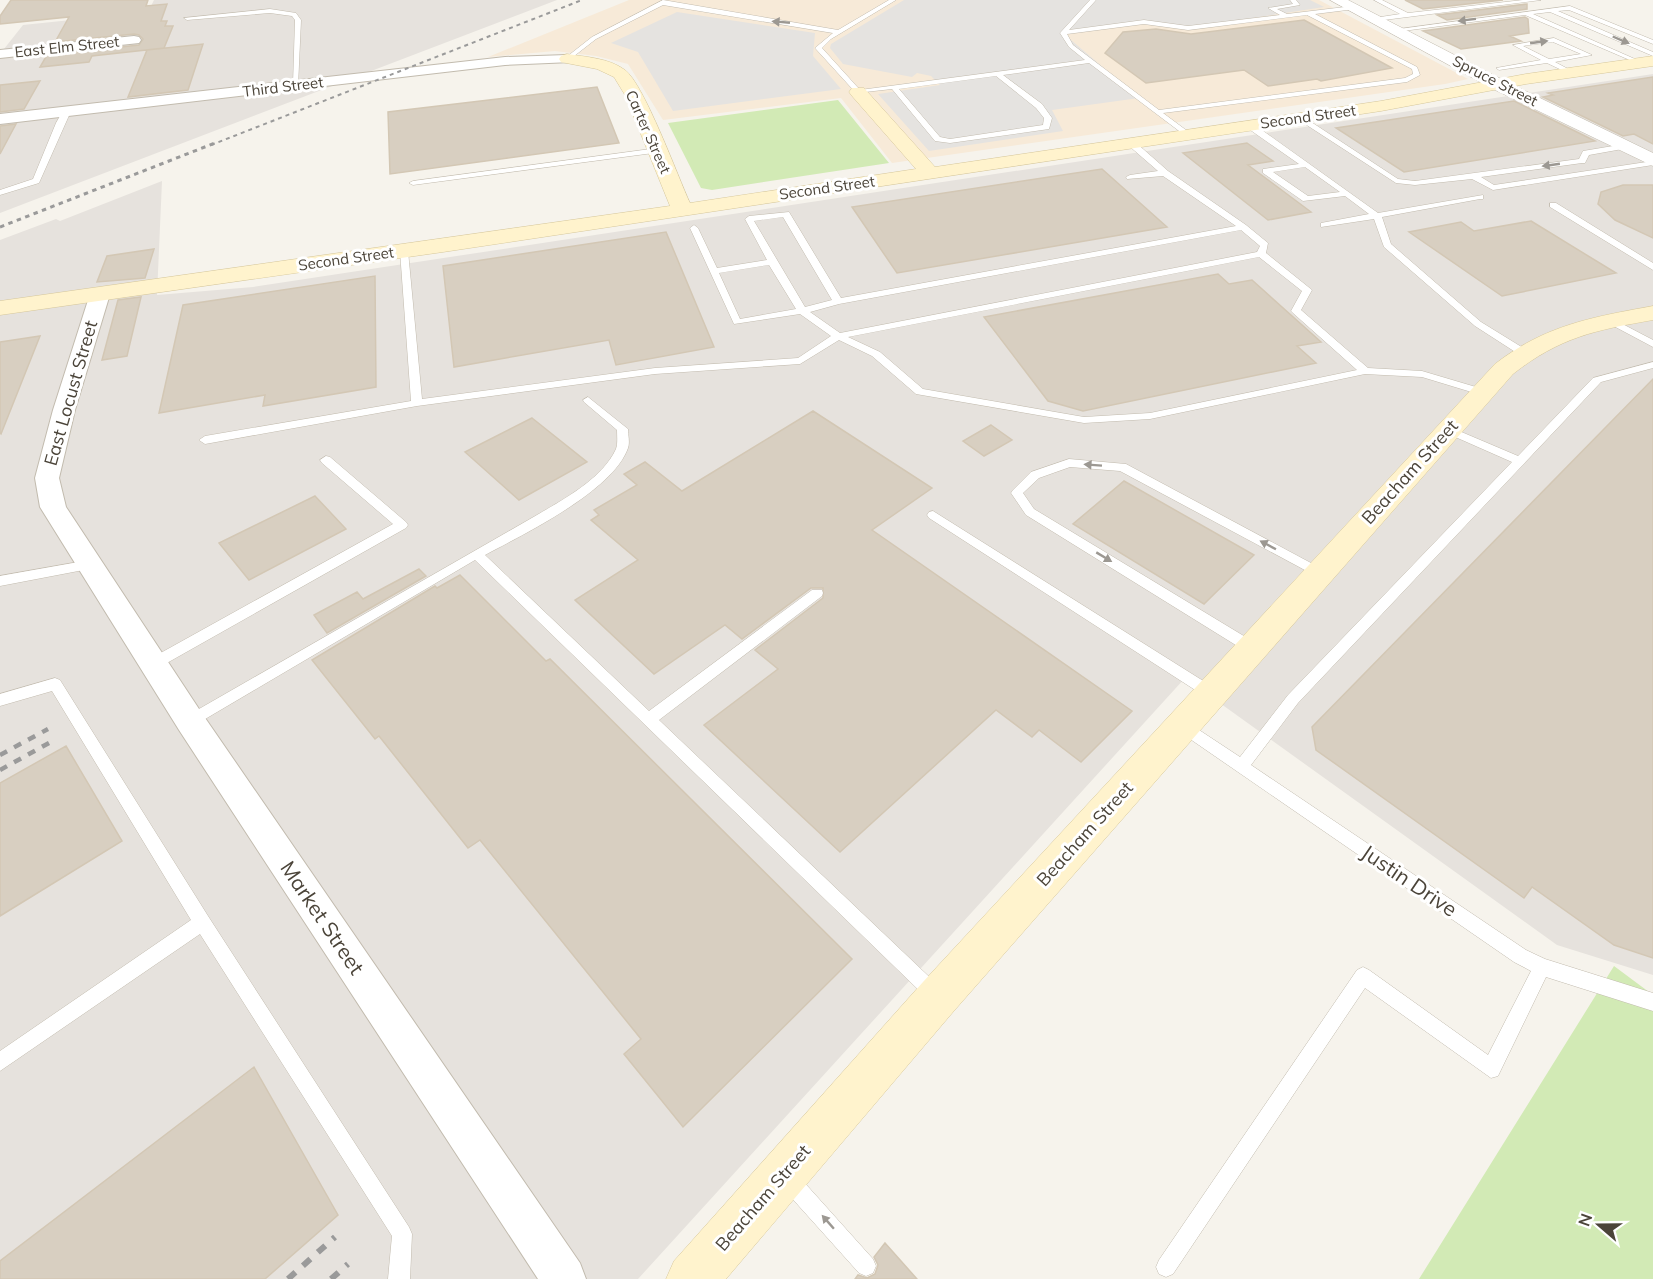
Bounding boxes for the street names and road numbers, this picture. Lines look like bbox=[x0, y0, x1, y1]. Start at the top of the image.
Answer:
street label: East Elm Street bbox=[14, 32, 120, 61]
street label: Spruce Street bbox=[1449, 51, 1541, 110]
street label: Third Street bbox=[241, 72, 324, 101]
street label: Carter Street bbox=[622, 87, 675, 176]
street label: Second Street bbox=[1259, 100, 1357, 133]
street label: Second Street bbox=[778, 171, 876, 204]
street label: Second Street bbox=[297, 242, 395, 275]
street label: East Locust Street bbox=[39, 318, 102, 468]
street label: Beacham Street bbox=[1356, 414, 1463, 529]
street label: Beacham Street bbox=[1031, 776, 1138, 891]
street label: Justin Drive bbox=[1357, 839, 1463, 922]
street label: Market Street bbox=[275, 856, 370, 979]
street label: Beacham Street bbox=[710, 1140, 815, 1256]

